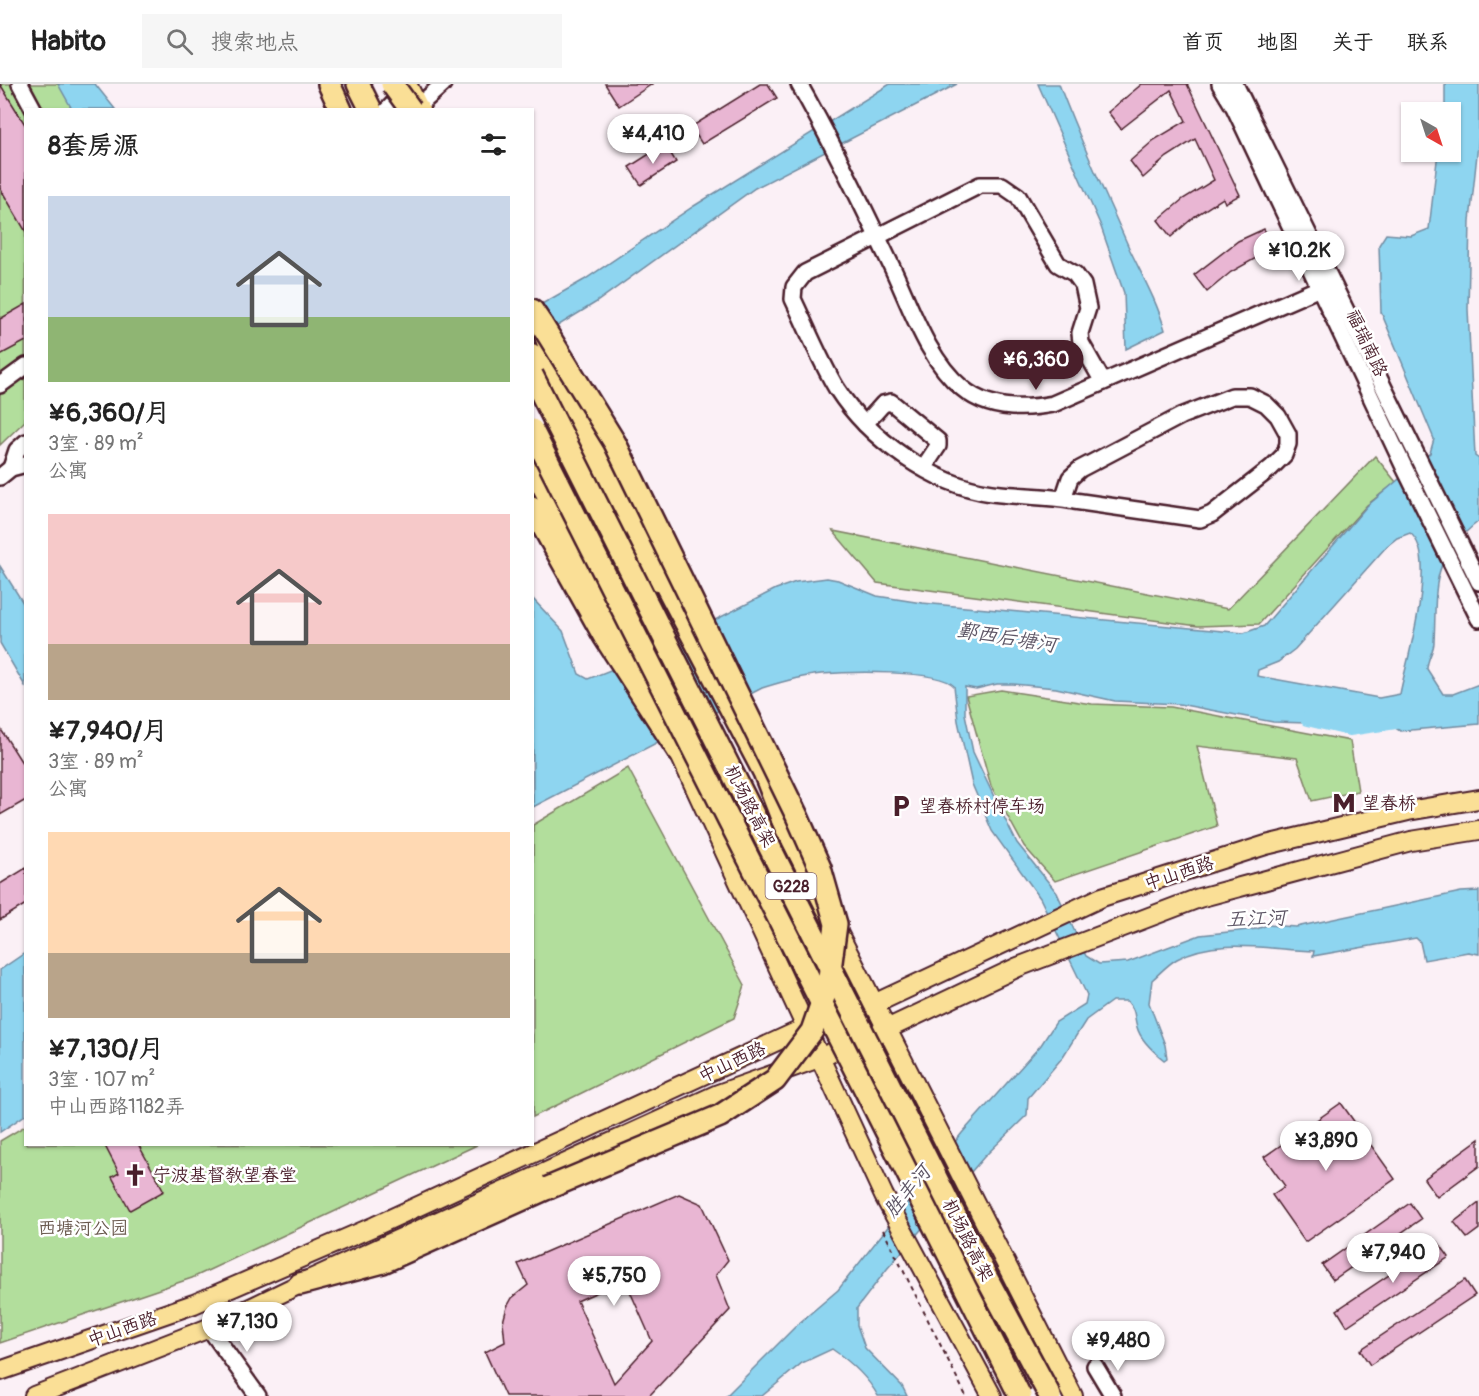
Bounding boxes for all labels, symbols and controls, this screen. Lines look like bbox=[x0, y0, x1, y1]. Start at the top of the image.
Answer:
search box bbox=[142, 14, 562, 68]
text: Habito bbox=[30, 24, 106, 59]
icon: search bbox=[163, 25, 196, 58]
text: 搜索地点 bbox=[211, 28, 299, 56]
text: 首页 bbox=[1182, 29, 1224, 56]
text: 地图 bbox=[1257, 29, 1299, 56]
text: 关于 bbox=[1332, 29, 1374, 56]
text: 联系 bbox=[1407, 29, 1449, 56]
north arrow bbox=[1401, 102, 1461, 162]
map controls bbox=[1401, 102, 1461, 162]
pin: ¥4,410 bbox=[604, 114, 702, 165]
text: ¥4,410 bbox=[621, 121, 685, 146]
icon: filters bbox=[477, 128, 510, 161]
text: 8套房源 bbox=[48, 130, 139, 162]
pin: ¥10.2K bbox=[1250, 231, 1348, 282]
icon: home bbox=[225, 235, 333, 343]
text: ¥10.2K bbox=[1268, 238, 1330, 263]
street label: 福瑞南路 bbox=[1341, 306, 1392, 381]
pin: ¥6,360 bbox=[987, 340, 1085, 391]
text: ¥6,360 bbox=[1002, 347, 1070, 372]
text: ¥6,360/月 bbox=[48, 397, 171, 429]
text: 3室 · 89 m² bbox=[48, 431, 144, 456]
text: 公寓 bbox=[48, 458, 88, 483]
icon: home bbox=[225, 553, 333, 661]
water label: 鄞西后塘河 bbox=[956, 617, 1061, 658]
text: ¥7,940/月 bbox=[48, 715, 168, 747]
text: 3室 · 89 m² bbox=[48, 749, 144, 774]
street label: 机场路高架 bbox=[719, 761, 780, 852]
text: 公寓 bbox=[48, 776, 88, 801]
metro station icon: 望春桥 bbox=[1331, 790, 1357, 816]
place label: 望春桥 bbox=[1362, 792, 1416, 815]
parking icon: 望春桥村停车场 bbox=[888, 793, 914, 819]
place label: 望春桥村停车场 bbox=[919, 795, 1045, 818]
street label: 中山西路 bbox=[1141, 851, 1217, 896]
icon: home bbox=[225, 871, 333, 979]
road number: G228 bbox=[766, 873, 816, 899]
water label: 五江河 bbox=[1226, 905, 1289, 932]
text: ¥7,130/月 bbox=[48, 1033, 164, 1065]
street label: 中山西路 bbox=[695, 1037, 770, 1088]
text: 3室 · 107 m² bbox=[48, 1067, 155, 1092]
text: 中山西路1182弄 bbox=[48, 1094, 185, 1119]
pin: ¥3,890 bbox=[1277, 1121, 1375, 1172]
text: ¥3,890 bbox=[1294, 1128, 1358, 1153]
water label: 胜丰河 bbox=[879, 1158, 938, 1222]
church icon: 宁波基督教望春堂 bbox=[122, 1162, 148, 1188]
place label: 宁波基督教望春堂 bbox=[153, 1164, 297, 1187]
street label: 机场路高架 bbox=[937, 1195, 998, 1286]
park label: 西塘河公园 bbox=[38, 1217, 128, 1240]
pin: ¥7,940 bbox=[1344, 1233, 1442, 1284]
text: ¥7,940 bbox=[1360, 1240, 1426, 1265]
pin: ¥5,750 bbox=[565, 1256, 663, 1307]
text: ¥5,750 bbox=[582, 1263, 646, 1288]
pin: ¥7,130 bbox=[198, 1302, 296, 1353]
street label: 中山西路 bbox=[84, 1307, 160, 1352]
text: ¥7,130 bbox=[216, 1309, 278, 1334]
pin: ¥9,480 bbox=[1069, 1321, 1167, 1372]
text: ¥9,480 bbox=[1086, 1328, 1150, 1353]

